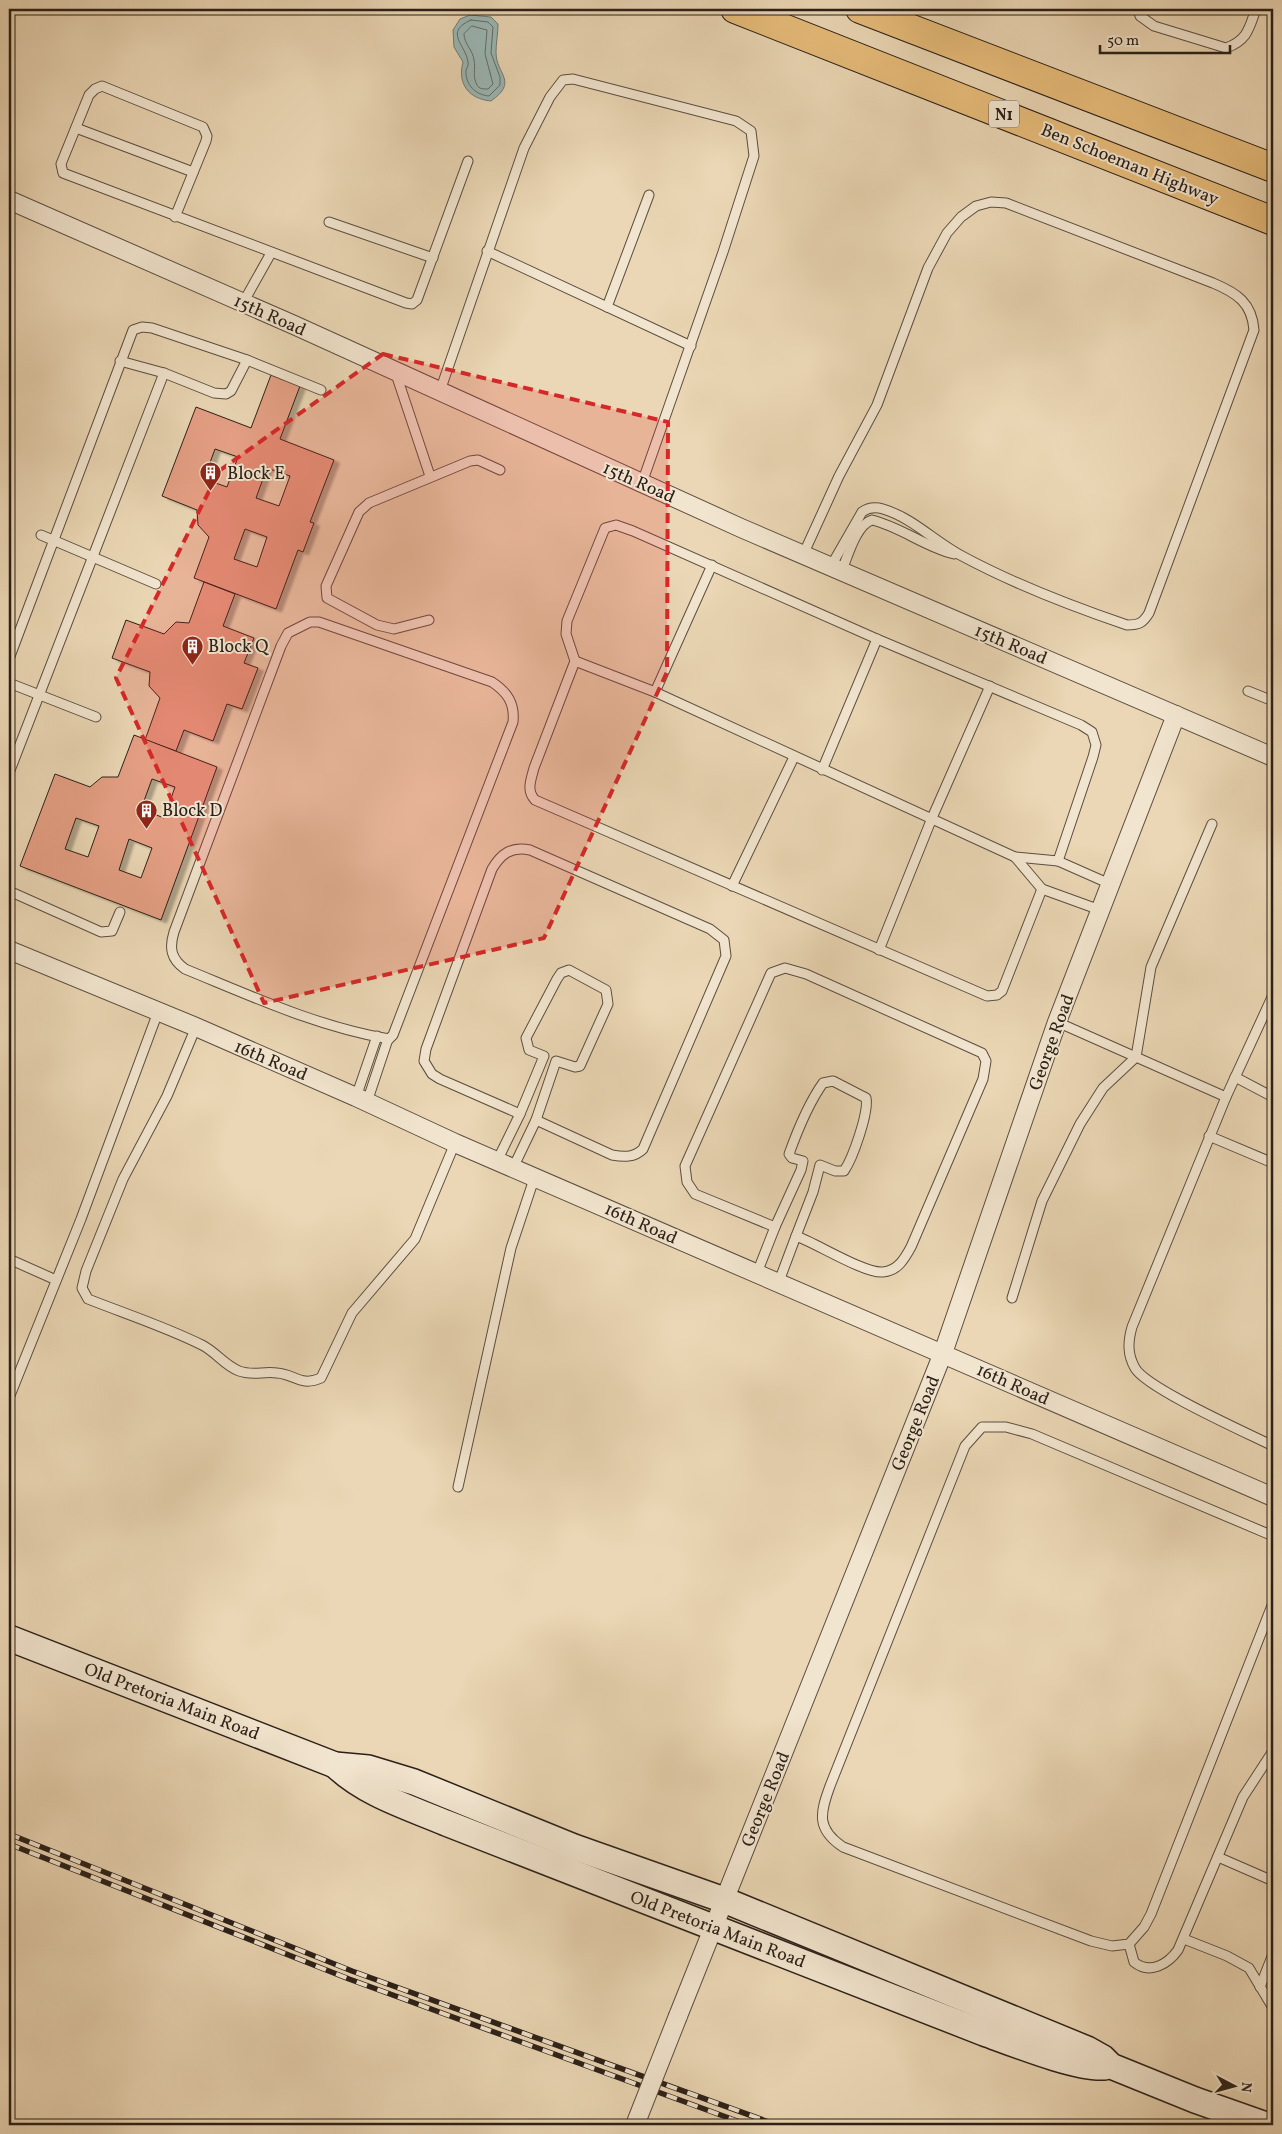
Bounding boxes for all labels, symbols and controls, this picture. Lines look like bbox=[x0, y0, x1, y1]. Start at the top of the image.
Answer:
scale bar bbox=[1100, 22, 1230, 54]
text: 50 m bbox=[1107, 31, 1139, 52]
road number: N1 bbox=[989, 100, 1019, 128]
street label: Ben Schoeman Highway bbox=[1037, 118, 1222, 213]
street label: 15th Road bbox=[229, 289, 310, 343]
street label: 15th Road bbox=[598, 456, 679, 510]
building icon: Block E bbox=[199, 461, 223, 492]
place label: Block E bbox=[227, 462, 285, 487]
street label: 15th Road bbox=[970, 619, 1051, 672]
building icon: Block Q bbox=[180, 634, 204, 665]
place label: Block Q bbox=[208, 635, 269, 660]
building icon: Block D bbox=[134, 798, 158, 829]
place label: Block D bbox=[162, 799, 222, 824]
street label: George Road bbox=[1023, 991, 1081, 1094]
street label: 16th Road bbox=[230, 1035, 311, 1088]
street label: 16th Road bbox=[600, 1197, 681, 1252]
street label: 16th Road bbox=[972, 1358, 1053, 1413]
street label: George Road bbox=[886, 1372, 947, 1475]
street label: Old Pretoria Main Road bbox=[80, 1657, 263, 1747]
street label: George Road bbox=[736, 1748, 797, 1851]
street label: Old Pretoria Main Road bbox=[626, 1885, 809, 1975]
north arrow bbox=[1210, 2062, 1260, 2112]
text: N bbox=[1235, 2081, 1255, 2093]

